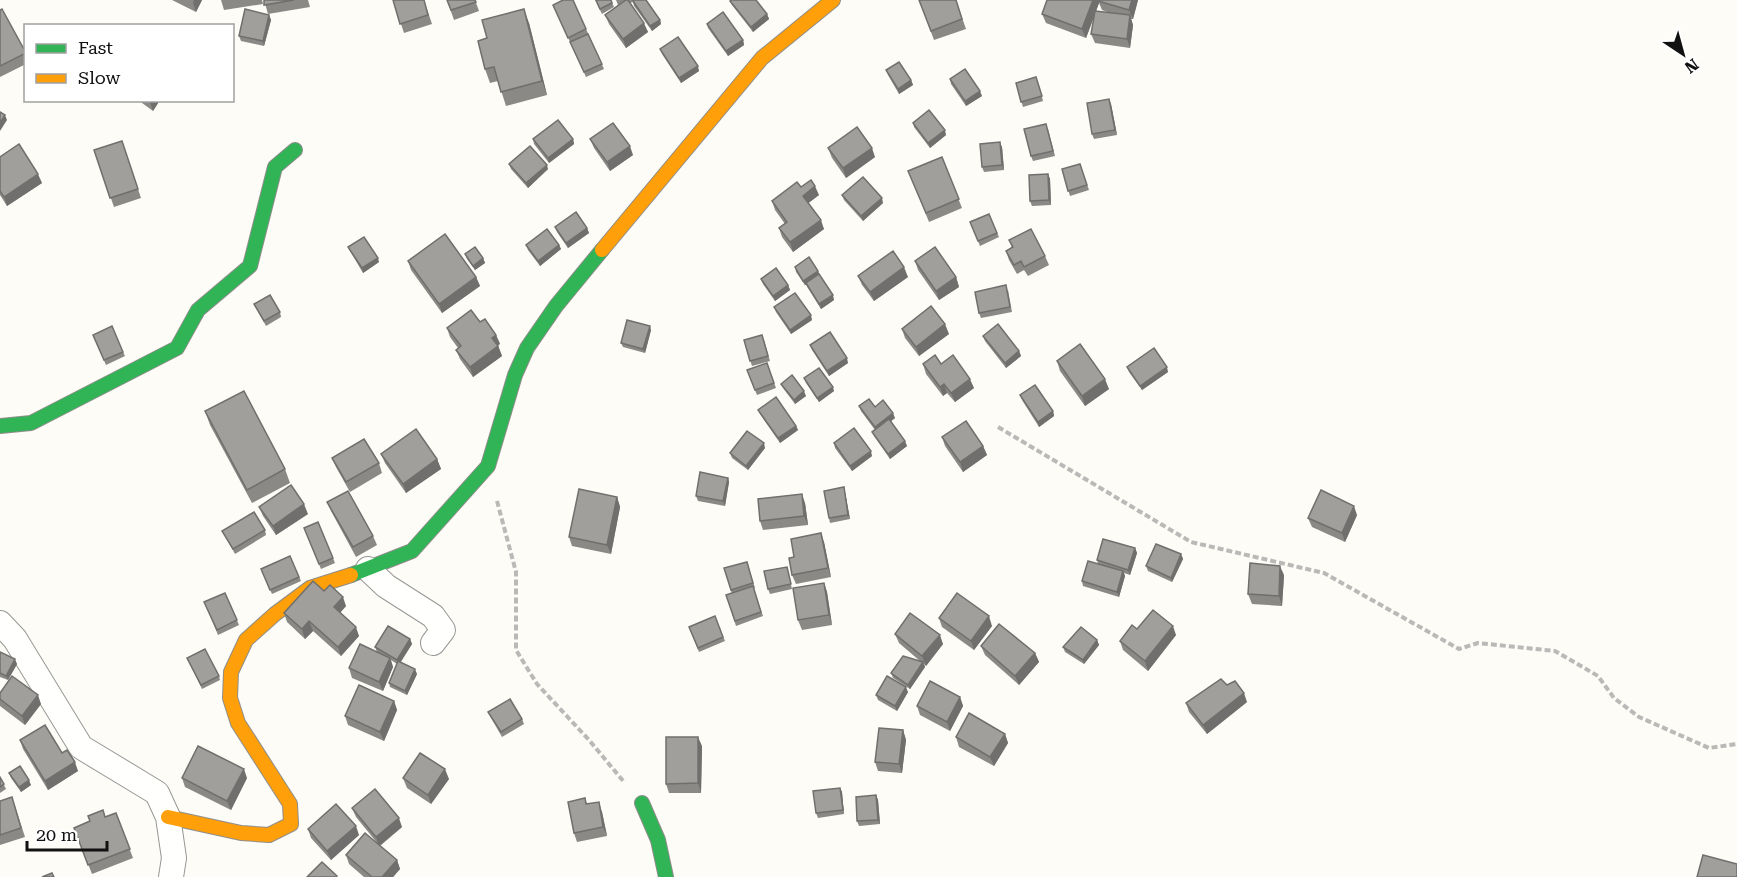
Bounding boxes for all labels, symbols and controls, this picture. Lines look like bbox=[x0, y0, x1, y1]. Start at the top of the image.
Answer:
legend bbox=[24, 24, 234, 102]
north arrow bbox=[1653, 24, 1713, 84]
text: Fast bbox=[78, 37, 113, 58]
text: N bbox=[1681, 54, 1702, 77]
text: Slow bbox=[78, 67, 120, 88]
scale bar bbox=[27, 814, 106, 852]
text: 20 m bbox=[36, 824, 77, 845]

